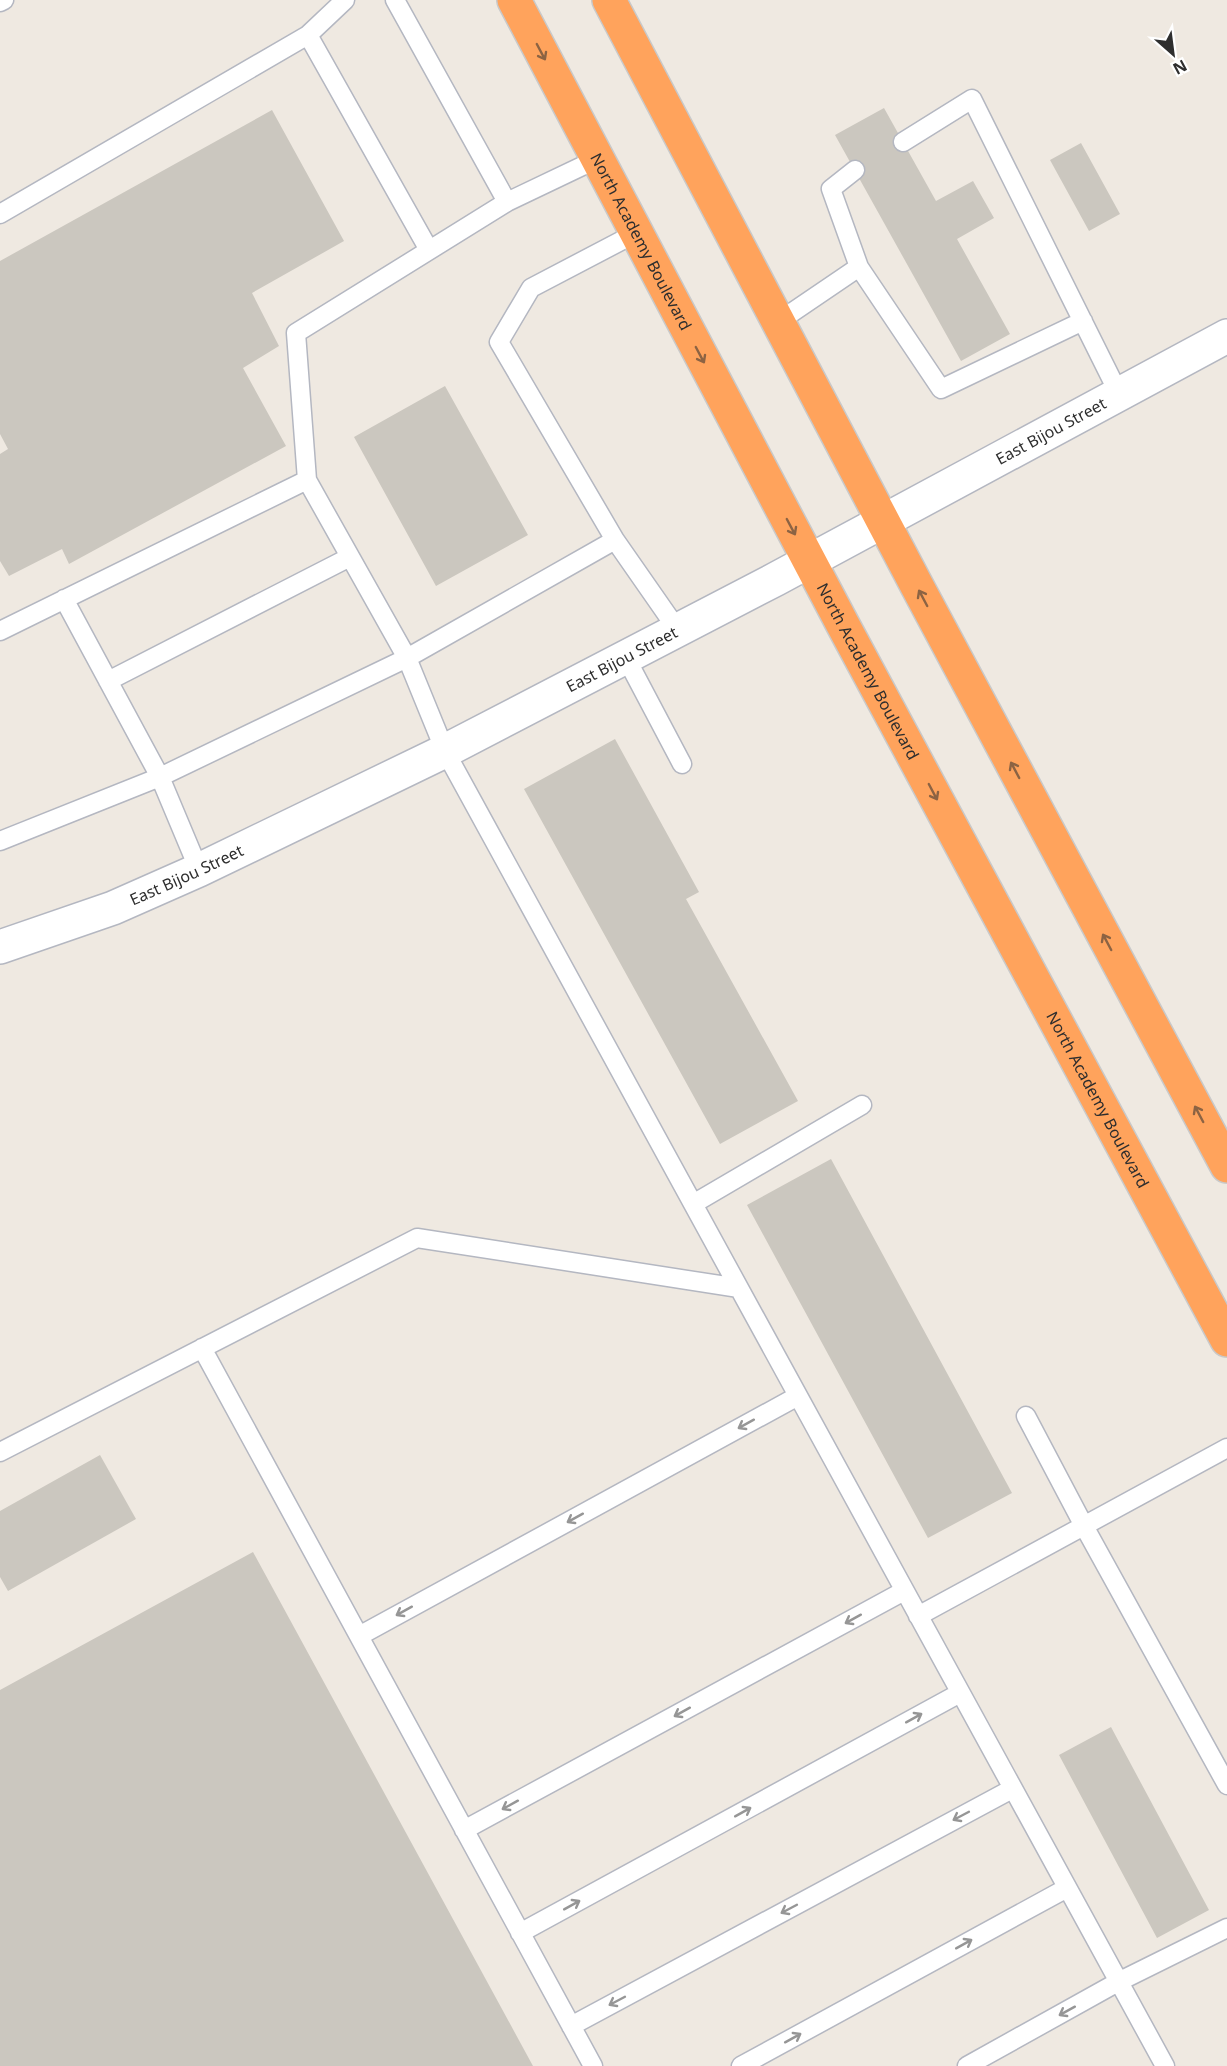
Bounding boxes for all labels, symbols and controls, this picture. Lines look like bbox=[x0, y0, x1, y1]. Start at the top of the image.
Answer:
north arrow bbox=[1143, 24, 1203, 84]
one-way arrow bbox=[535, 43, 547, 60]
text: N bbox=[1169, 54, 1191, 80]
street label: North Academy Boulevard bbox=[585, 149, 697, 334]
one-way arrow bbox=[695, 345, 706, 363]
street label: East Bijou Street bbox=[992, 392, 1110, 470]
one-way arrow bbox=[785, 518, 797, 535]
street label: North Academy Boulevard bbox=[812, 579, 924, 764]
one-way arrow bbox=[917, 589, 929, 607]
street label: East Bijou Street bbox=[562, 621, 681, 697]
one-way arrow bbox=[1009, 762, 1021, 779]
one-way arrow bbox=[928, 782, 939, 800]
street label: East Bijou Street bbox=[126, 839, 247, 910]
one-way arrow bbox=[1101, 934, 1113, 951]
street label: North Academy Boulevard bbox=[1041, 1007, 1154, 1192]
one-way arrow bbox=[1193, 1106, 1205, 1123]
one-way arrow bbox=[738, 1419, 756, 1430]
one-way arrow bbox=[567, 1513, 585, 1524]
one-way arrow bbox=[396, 1606, 414, 1617]
one-way arrow bbox=[845, 1613, 862, 1625]
one-way arrow bbox=[673, 1707, 691, 1718]
one-way arrow bbox=[905, 1712, 923, 1723]
one-way arrow bbox=[502, 1800, 520, 1811]
one-way arrow bbox=[734, 1805, 751, 1817]
one-way arrow bbox=[952, 1811, 970, 1822]
one-way arrow bbox=[563, 1899, 580, 1911]
one-way arrow bbox=[781, 1903, 798, 1915]
one-way arrow bbox=[955, 1938, 972, 1950]
one-way arrow bbox=[609, 1995, 626, 2007]
one-way arrow bbox=[1059, 2005, 1076, 2017]
one-way arrow bbox=[783, 2032, 801, 2043]

